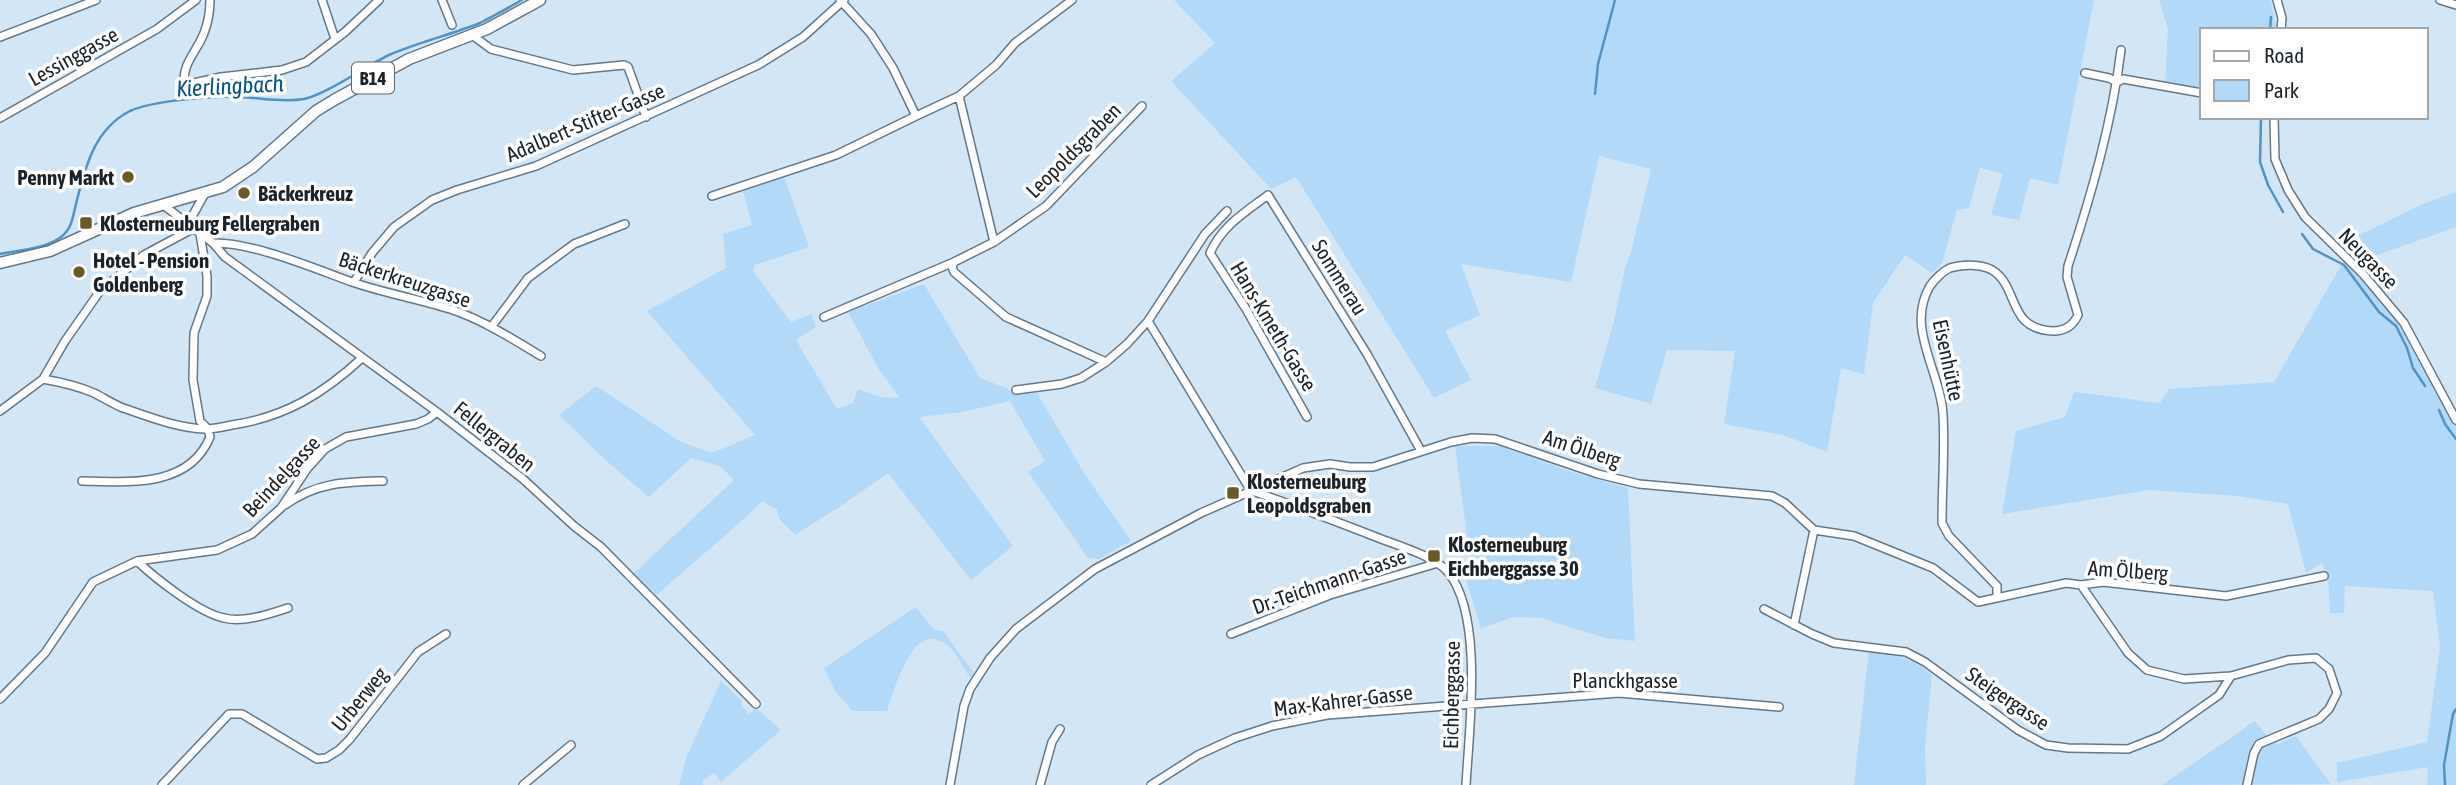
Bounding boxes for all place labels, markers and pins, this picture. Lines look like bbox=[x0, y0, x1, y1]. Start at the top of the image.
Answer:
place label: Penny Markt bbox=[17, 165, 114, 189]
marker: Penny Markt bbox=[120, 169, 136, 185]
place label: Bäckerkreuz bbox=[258, 181, 353, 205]
marker: Bäckerkreuz bbox=[236, 185, 252, 201]
place label: Klosterneuburg Fellergraben bbox=[100, 211, 320, 235]
marker: Klosterneuburg Fellergraben bbox=[78, 215, 94, 231]
place label: Hotel - Pension Goldenberg bbox=[93, 248, 209, 296]
marker: Hotel - Pension Goldenberg bbox=[71, 264, 87, 280]
place label: Klosterneuburg Leopoldsgraben bbox=[1247, 469, 1371, 517]
marker: Klosterneuburg Leopoldsgraben bbox=[1225, 485, 1241, 501]
place label: Klosterneuburg Eichberggasse 30 bbox=[1448, 532, 1579, 580]
marker: Klosterneuburg Eichberggasse 30 bbox=[1426, 548, 1442, 564]

